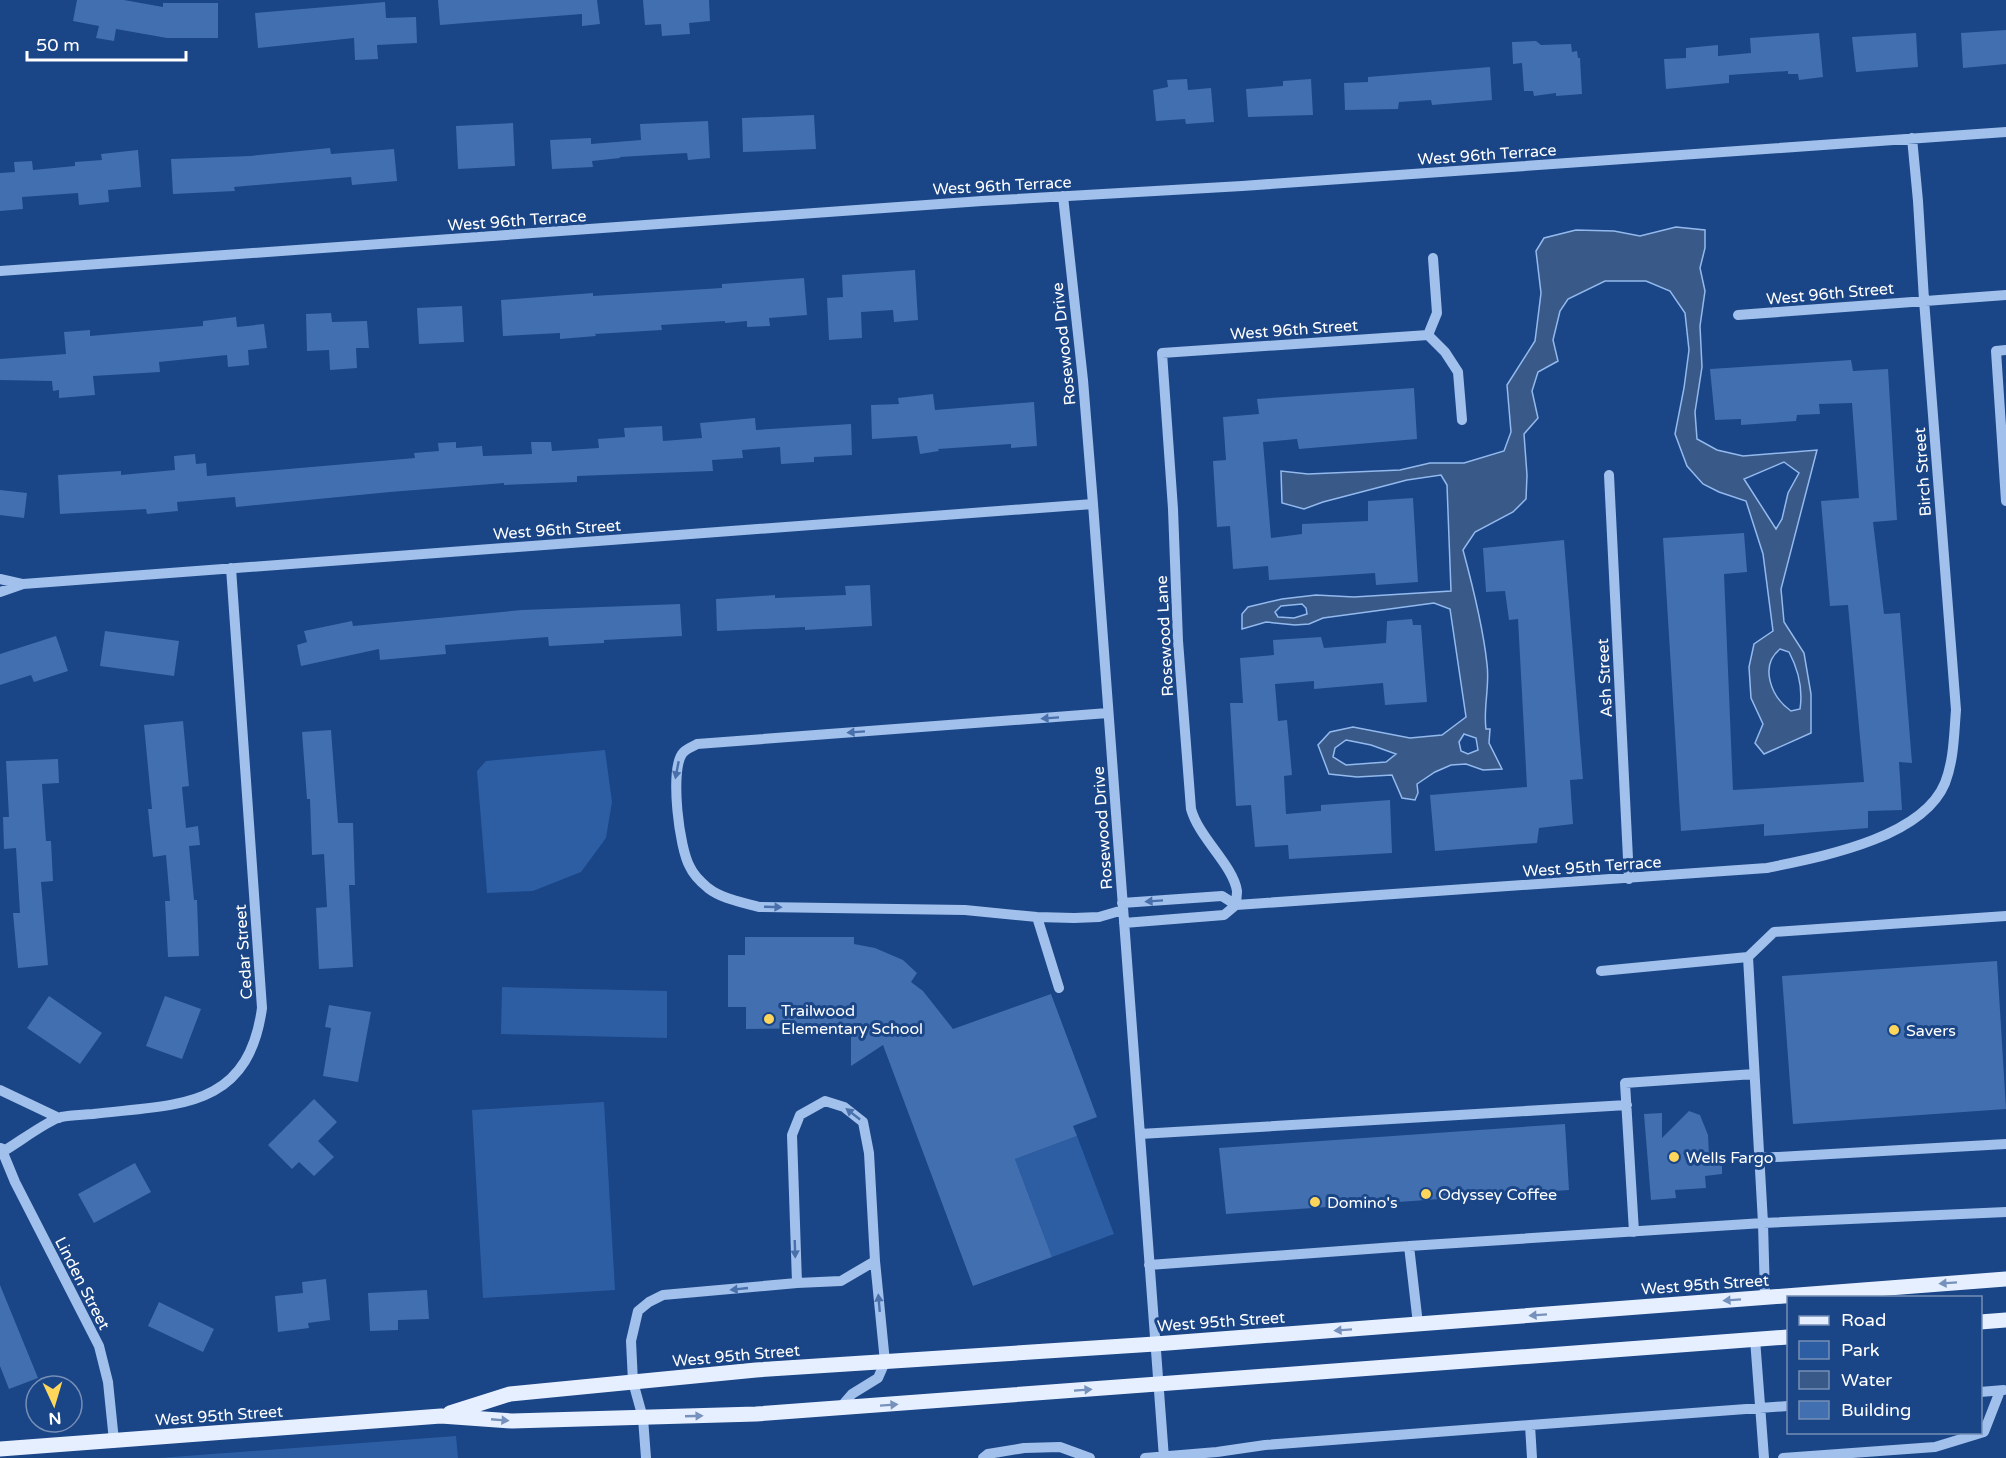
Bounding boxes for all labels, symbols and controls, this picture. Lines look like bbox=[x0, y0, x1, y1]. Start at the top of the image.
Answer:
scale bar bbox=[27, 24, 186, 62]
text: 50 m bbox=[36, 34, 80, 56]
street label: West 96th Terrace bbox=[1417, 140, 1557, 170]
street label: West 96th Terrace bbox=[932, 172, 1072, 200]
street label: West 96th Terrace bbox=[447, 206, 587, 236]
street label: West 96th Street bbox=[1765, 278, 1895, 310]
street label: Rosewood Drive bbox=[1048, 281, 1080, 406]
street label: West 96th Street bbox=[1229, 316, 1359, 344]
street label: Birch Street bbox=[1910, 427, 1936, 517]
street label: West 96th Street bbox=[492, 516, 622, 544]
street label: Rosewood Lane bbox=[1152, 575, 1178, 697]
street label: Ash Street bbox=[1593, 638, 1617, 718]
one-way arrow bbox=[1041, 713, 1060, 722]
one-way arrow bbox=[846, 728, 865, 737]
one-way arrow bbox=[672, 761, 681, 780]
street label: Rosewood Drive bbox=[1089, 766, 1117, 890]
street label: West 95th Terrace bbox=[1522, 852, 1662, 882]
one-way arrow bbox=[1145, 896, 1164, 906]
one-way arrow bbox=[763, 903, 782, 912]
street label: Cedar Street bbox=[231, 904, 257, 1000]
place label: Trailwood Elementary School bbox=[781, 1001, 923, 1039]
marker: Trailwood Elementary School bbox=[762, 1012, 776, 1026]
place label: Savers bbox=[1906, 1021, 1956, 1041]
marker: Savers bbox=[1887, 1023, 1901, 1037]
one-way arrow bbox=[845, 1109, 860, 1121]
place label: Wells Fargo bbox=[1686, 1148, 1774, 1168]
marker: Wells Fargo bbox=[1667, 1150, 1681, 1164]
place label: Odyssey Coffee bbox=[1438, 1185, 1557, 1205]
marker: Odyssey Coffee bbox=[1419, 1187, 1433, 1201]
place label: Domino's bbox=[1327, 1193, 1398, 1213]
marker: Domino's bbox=[1308, 1195, 1322, 1209]
street label: Linden Street bbox=[50, 1234, 114, 1333]
one-way arrow bbox=[791, 1239, 800, 1258]
street label: West 95th Street bbox=[1640, 1271, 1770, 1299]
one-way arrow bbox=[1938, 1279, 1957, 1288]
one-way arrow bbox=[729, 1284, 748, 1294]
one-way arrow bbox=[874, 1294, 884, 1313]
one-way arrow bbox=[1723, 1295, 1742, 1305]
legend bbox=[1787, 1296, 1982, 1434]
street label: West 95th Street bbox=[1156, 1308, 1286, 1336]
text: Road bbox=[1841, 1309, 1886, 1331]
one-way arrow bbox=[1528, 1310, 1547, 1320]
one-way arrow bbox=[1334, 1325, 1353, 1334]
text: Park bbox=[1841, 1339, 1880, 1361]
street label: West 95th Street bbox=[671, 1340, 801, 1372]
text: Water bbox=[1841, 1369, 1892, 1391]
north arrow bbox=[24, 1374, 84, 1434]
one-way arrow bbox=[1074, 1385, 1093, 1395]
text: Building bbox=[1841, 1399, 1911, 1421]
one-way arrow bbox=[880, 1400, 899, 1410]
street label: West 95th Street bbox=[154, 1402, 284, 1430]
text: N bbox=[48, 1408, 62, 1428]
one-way arrow bbox=[685, 1411, 704, 1421]
one-way arrow bbox=[490, 1416, 509, 1425]

